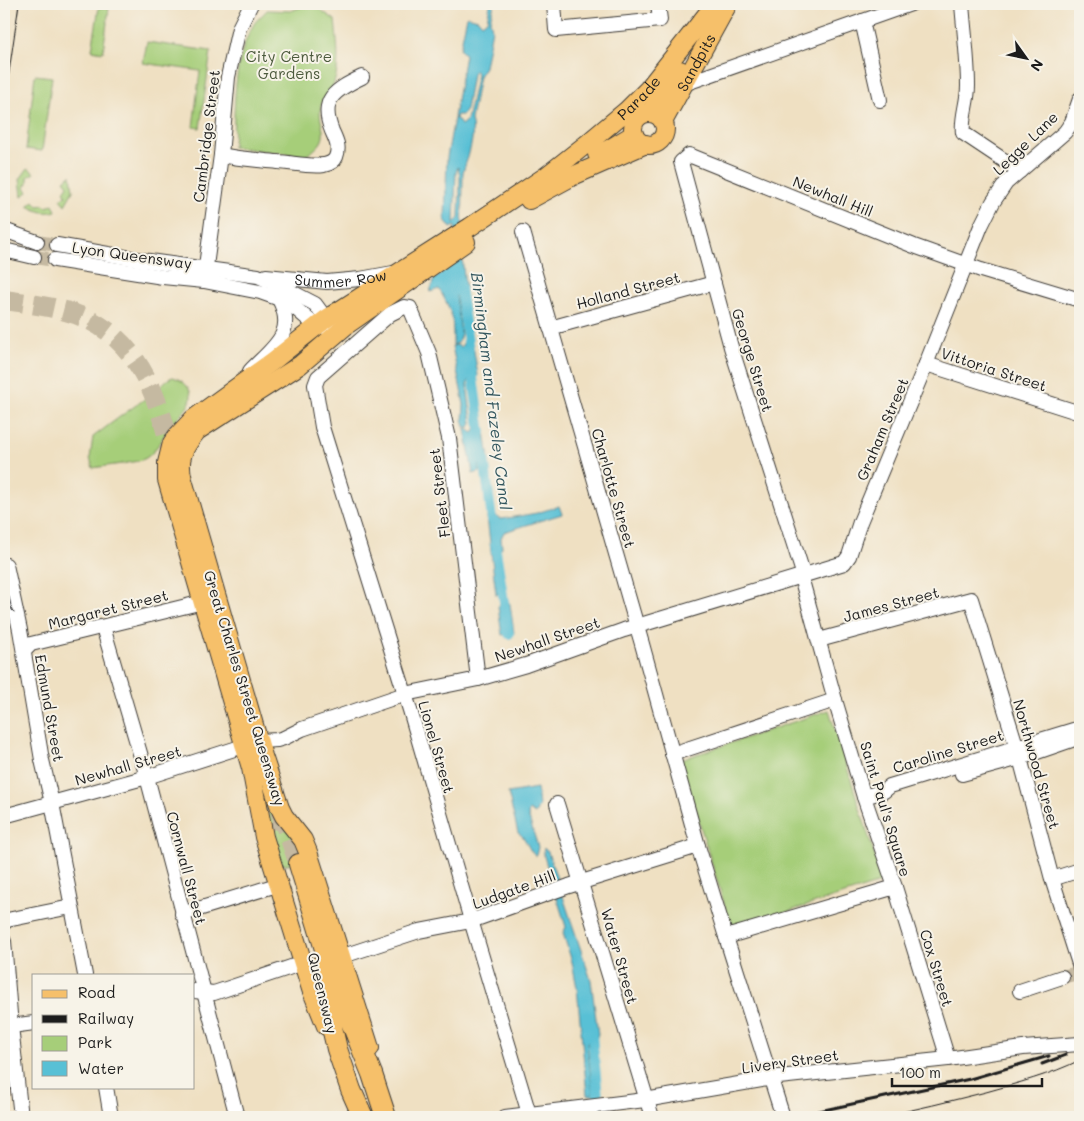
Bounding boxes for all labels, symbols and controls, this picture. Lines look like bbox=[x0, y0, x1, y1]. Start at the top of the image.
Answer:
street label: Sandpits bbox=[672, 30, 720, 95]
north arrow bbox=[1002, 32, 1052, 82]
park label: City Centre Gardens bbox=[246, 46, 332, 83]
text: N bbox=[1026, 56, 1048, 75]
street label: Cambridge Street bbox=[188, 68, 224, 204]
street label: Parade bbox=[613, 72, 665, 124]
street label: Legge Lane bbox=[988, 107, 1062, 179]
street label: Newhall Hill bbox=[790, 171, 876, 221]
street label: Lyon Queensway bbox=[71, 237, 193, 273]
street label: Summer Row bbox=[294, 264, 388, 292]
street label: Holland Street bbox=[574, 267, 682, 313]
water label: Birmingham and Fazeley Canal bbox=[467, 271, 517, 511]
street label: George Street bbox=[728, 306, 778, 414]
street label: Vittoria Street bbox=[938, 342, 1050, 396]
street label: Graham Street bbox=[851, 374, 913, 484]
street label: Charlotte Street bbox=[587, 426, 641, 550]
street label: Fleet Street bbox=[424, 447, 454, 539]
street label: Great Charles Street Queensway bbox=[200, 568, 290, 808]
street label: James Street bbox=[841, 582, 941, 626]
street label: Margaret Street bbox=[46, 584, 170, 634]
street label: Newhall Street bbox=[492, 612, 602, 666]
street label: Edmund Street bbox=[31, 653, 69, 763]
street label: Northwood Street bbox=[1009, 697, 1065, 831]
street label: Lionel Street bbox=[414, 698, 460, 796]
street label: Caroline Street bbox=[890, 725, 1006, 777]
street label: Saint Paul's Square bbox=[856, 739, 916, 879]
street label: Newhall Street bbox=[72, 740, 184, 790]
street label: Cornwall Street bbox=[162, 809, 212, 927]
street label: Ludgate Hill bbox=[470, 865, 558, 913]
street label: Water Street bbox=[597, 906, 643, 1006]
street label: Cox Street bbox=[916, 927, 958, 1009]
street label: Queensway bbox=[303, 950, 343, 1036]
legend bbox=[32, 974, 195, 1088]
text: Road bbox=[78, 982, 115, 1002]
text: Railway bbox=[78, 1008, 134, 1028]
text: Park bbox=[78, 1032, 112, 1052]
street label: Livery Street bbox=[740, 1044, 840, 1078]
scale bar bbox=[892, 1056, 1042, 1088]
text: Water bbox=[78, 1058, 124, 1078]
text: 100 m bbox=[899, 1062, 941, 1082]

